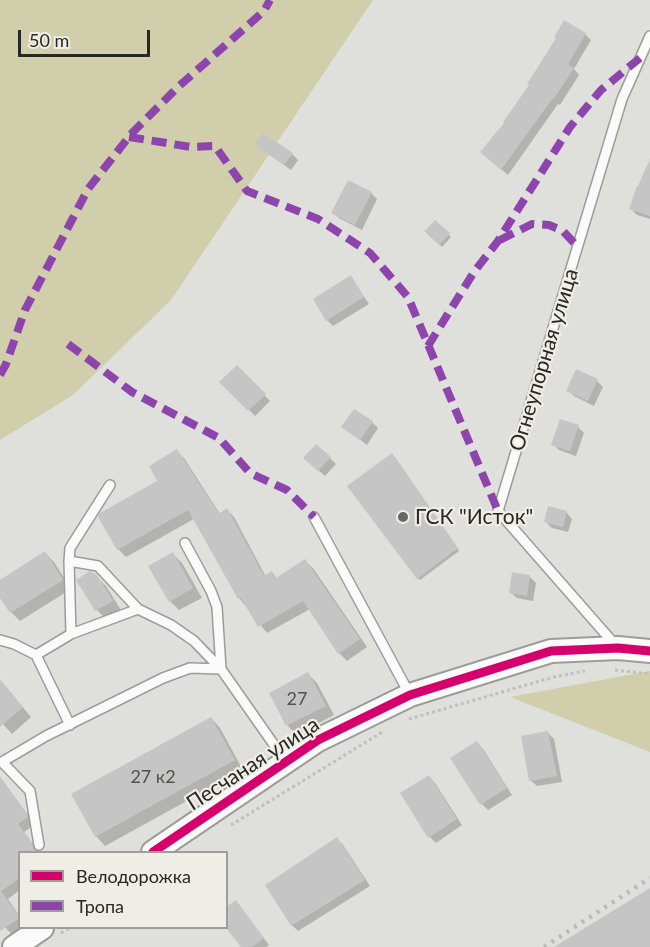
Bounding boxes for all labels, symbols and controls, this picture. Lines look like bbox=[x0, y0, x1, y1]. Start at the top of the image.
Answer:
scale bar bbox=[21, 18, 153, 56]
text: 50 m bbox=[29, 29, 69, 51]
street label: Огнеупорная улица bbox=[504, 266, 584, 454]
place label: ГСК "Исток" bbox=[415, 504, 533, 530]
marker: ГСК "Исток" bbox=[396, 510, 410, 524]
house number: 27 bbox=[287, 688, 307, 710]
street label: Песчаная улица bbox=[182, 712, 324, 816]
house number: 27 к2 bbox=[130, 766, 176, 788]
legend bbox=[18, 851, 228, 929]
text: Велодорожка bbox=[76, 865, 191, 887]
text: Тропа bbox=[76, 895, 124, 917]

